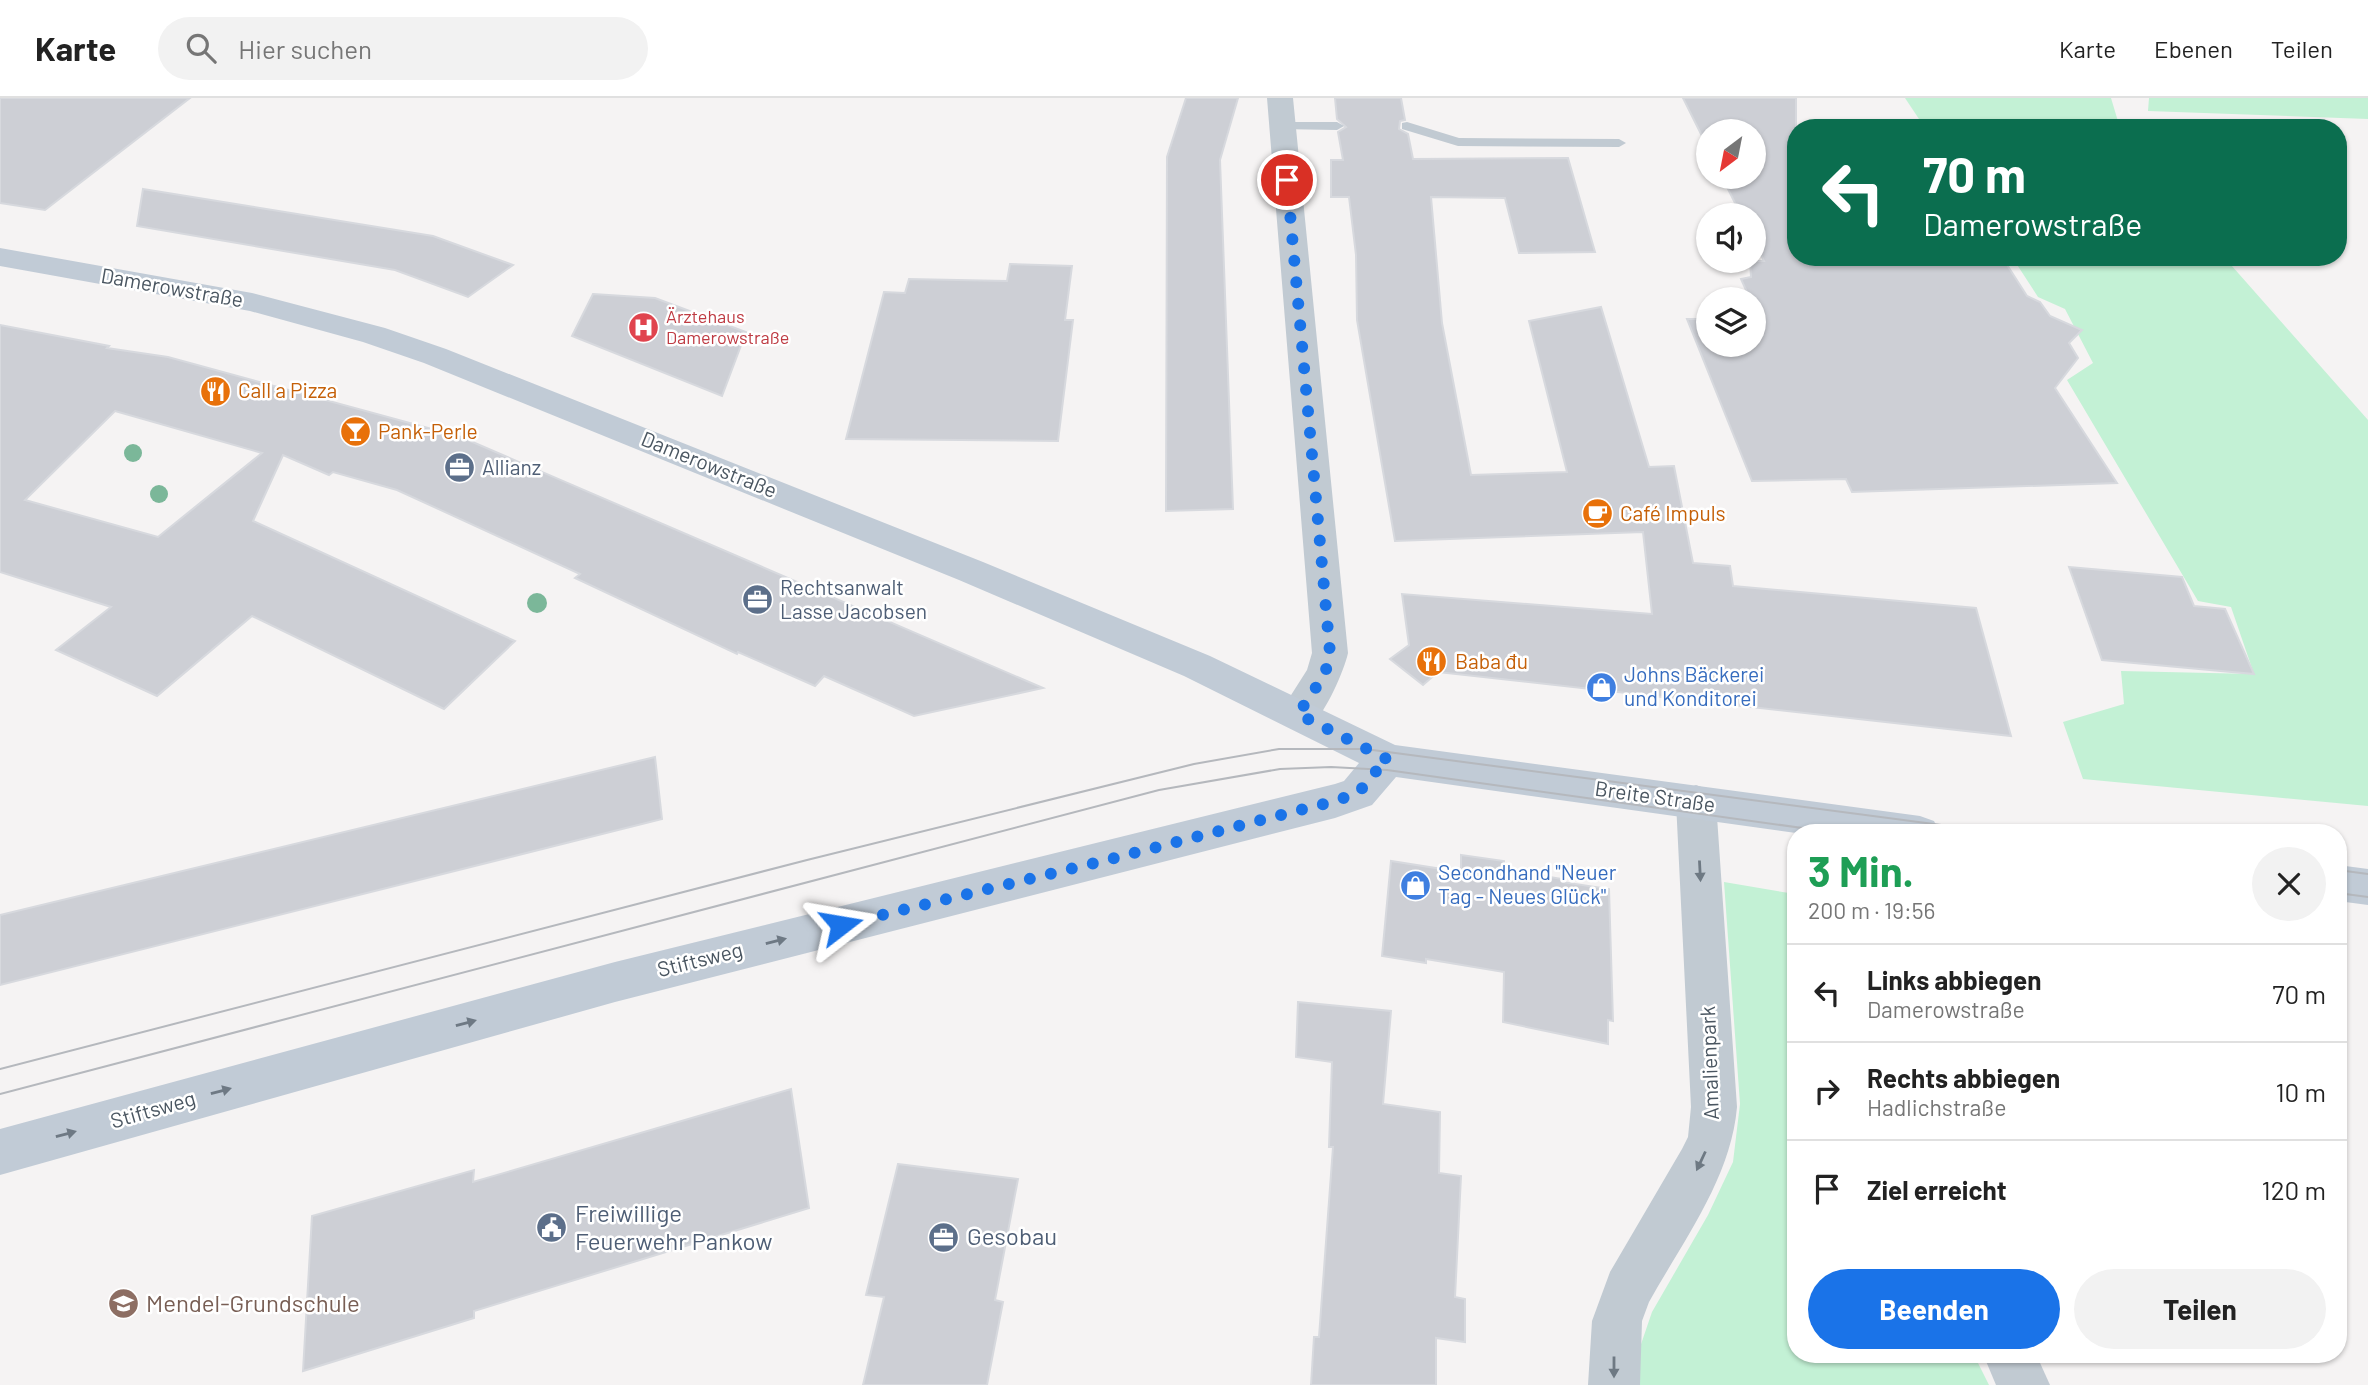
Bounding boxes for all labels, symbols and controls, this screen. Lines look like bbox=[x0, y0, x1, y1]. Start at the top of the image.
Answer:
search box bbox=[158, 17, 648, 80]
text: Karte bbox=[35, 28, 116, 68]
icon: search bbox=[182, 29, 220, 67]
text: Hier suchen bbox=[238, 33, 372, 64]
text: Karte bbox=[2059, 34, 2116, 63]
text: Ebenen bbox=[2154, 34, 2233, 63]
text: Teilen bbox=[2271, 34, 2333, 63]
north arrow bbox=[1696, 119, 1766, 189]
map controls bbox=[1696, 119, 1766, 357]
text: 70 m bbox=[1923, 144, 2026, 203]
icon: left bbox=[1808, 147, 1899, 238]
pin bbox=[1257, 150, 1317, 210]
icon: arrive bbox=[1268, 161, 1306, 199]
button: sound bbox=[1696, 203, 1766, 273]
text: Damerowstraße bbox=[1923, 204, 2142, 242]
street label: Damerowstraße bbox=[99, 262, 245, 311]
button: layers bbox=[1696, 287, 1766, 357]
place label: Ärztehaus Damerowstraße bbox=[666, 305, 789, 348]
hospital icon: Ärztehaus Damerowstraße bbox=[626, 310, 660, 344]
restaurant icon: Call a Pizza bbox=[198, 374, 232, 408]
place label: Call a Pizza bbox=[238, 377, 337, 402]
bar icon: Pank-Perle bbox=[338, 415, 372, 449]
place label: Pank-Perle bbox=[378, 418, 478, 443]
street label: Damerowstraße bbox=[638, 425, 781, 502]
office icon: Allianz bbox=[442, 451, 476, 485]
place label: Allianz bbox=[482, 454, 541, 479]
cafe icon: Café Impuls bbox=[1580, 497, 1614, 531]
place label: Café Impuls bbox=[1620, 500, 1726, 525]
place label: Rechtsanwalt Lasse Jacobsen bbox=[780, 574, 927, 623]
office icon: Rechtsanwalt Lasse Jacobsen bbox=[740, 583, 774, 617]
restaurant icon: Baba đu bbox=[1415, 645, 1449, 679]
place label: Baba đu bbox=[1455, 648, 1528, 673]
place label: Johns Bäckerei und Konditorei bbox=[1624, 661, 1764, 710]
shop icon: Johns Bäckerei und Konditorei bbox=[1584, 670, 1618, 704]
street label: Breite Straße bbox=[1594, 775, 1717, 816]
text: 3 Min. bbox=[1808, 845, 1914, 895]
button: close bbox=[2252, 847, 2326, 921]
place label: Secondhand "Neuer Tag - Neues Glück" bbox=[1438, 859, 1617, 908]
one-way arrow bbox=[1695, 860, 1706, 882]
shop icon: Secondhand "Neuer Tag - Neues Glück" bbox=[1398, 868, 1432, 902]
position arrow bbox=[804, 888, 878, 962]
text: 200 m · 19:56 bbox=[1808, 896, 1935, 924]
one-way arrow bbox=[765, 935, 787, 946]
street label: Stiftsweg bbox=[654, 936, 745, 981]
text: Links abbiegen bbox=[1867, 964, 2041, 995]
icon: left bbox=[1808, 974, 1846, 1012]
text: 70 m bbox=[2272, 978, 2326, 1009]
text: Damerowstraße bbox=[1867, 995, 2025, 1023]
street label: Amalienpark bbox=[1694, 1006, 1723, 1120]
one-way arrow bbox=[455, 1017, 477, 1028]
text: Rechts abbiegen bbox=[1867, 1062, 2060, 1093]
icon: right bbox=[1808, 1072, 1846, 1110]
text: 10 m bbox=[2276, 1076, 2326, 1107]
street label: Stiftsweg bbox=[107, 1085, 198, 1133]
one-way arrow bbox=[211, 1085, 232, 1095]
text: Hadlichstraße bbox=[1867, 1093, 2006, 1121]
one-way arrow bbox=[55, 1128, 77, 1139]
one-way arrow bbox=[1695, 1151, 1707, 1171]
icon: arrive bbox=[1808, 1170, 1846, 1208]
text: Ziel erreicht bbox=[1867, 1174, 2007, 1205]
text: 120 m bbox=[2262, 1174, 2326, 1205]
place label: Freiwillige Feuerwehr Pankow bbox=[575, 1198, 772, 1255]
public building icon: Freiwillige Feuerwehr Pankow bbox=[535, 1211, 569, 1245]
office icon: Gesobau bbox=[927, 1220, 961, 1254]
place label: Gesobau bbox=[967, 1221, 1057, 1250]
button: Beenden bbox=[1808, 1269, 2060, 1349]
button: Teilen bbox=[2074, 1269, 2326, 1349]
school or university icon: Mendel-Grundschule bbox=[106, 1287, 140, 1321]
place label: Mendel-Grundschule bbox=[146, 1288, 360, 1317]
one-way arrow bbox=[1608, 1356, 1620, 1378]

